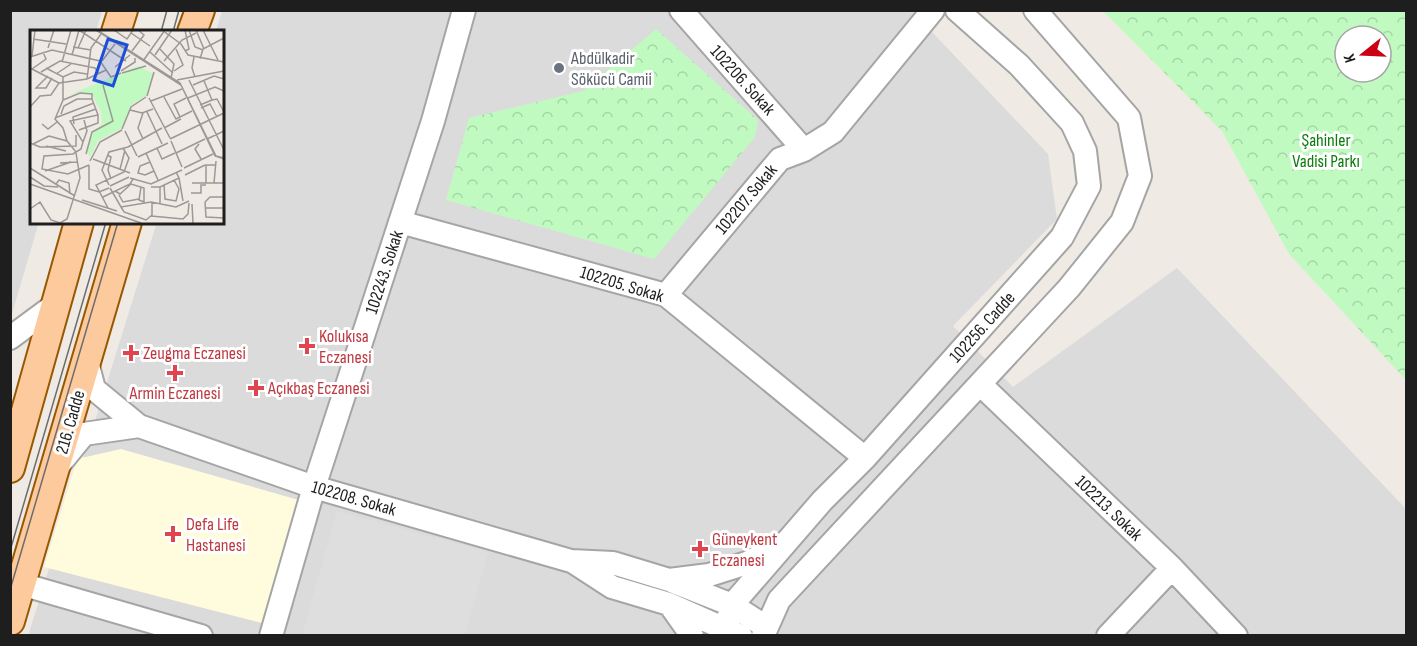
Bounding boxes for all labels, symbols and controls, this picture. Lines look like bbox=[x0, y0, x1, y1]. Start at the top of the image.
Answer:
north arrow bbox=[1333, 24, 1393, 84]
inset map bbox=[30, 30, 224, 224]
street label: 102206. Sokak bbox=[706, 41, 780, 120]
place label: Abdülkadir Sökücü Camii bbox=[570, 48, 652, 90]
text: K bbox=[1340, 51, 1360, 65]
marker: Abdülkadir Sökücü Camii bbox=[552, 61, 566, 75]
park label: Şahinler Vadisi Parkı bbox=[1292, 130, 1360, 172]
street label: 102207. Sokak bbox=[711, 160, 782, 239]
street label: 102243. Sokak bbox=[361, 228, 408, 316]
street label: 102205. Sokak bbox=[577, 262, 666, 307]
street label: 102256. Cadde bbox=[945, 288, 1020, 367]
place label: Kolukısa Eczanesi bbox=[319, 326, 372, 368]
marker: Kolukısa Eczanesi bbox=[300, 339, 314, 353]
place label: Zeugma Eczanesi bbox=[143, 343, 246, 364]
marker: Zeugma Eczanesi bbox=[124, 346, 138, 360]
marker: Armin Eczanesi bbox=[168, 366, 182, 380]
place label: Açıkbaş Eczanesi bbox=[267, 378, 369, 399]
marker: Açıkbaş Eczanesi bbox=[249, 381, 263, 395]
place label: Armin Eczanesi bbox=[128, 383, 221, 404]
street label: 216. Cadde bbox=[51, 388, 90, 456]
street label: 102213. Sokak bbox=[1071, 471, 1147, 546]
street label: 102208. Sokak bbox=[309, 476, 399, 521]
place label: Defa Life Hastanesi bbox=[186, 514, 246, 556]
marker: Defa Life Hastanesi bbox=[164, 525, 182, 543]
place label: Güneykent Eczanesi bbox=[712, 529, 778, 571]
marker: Güneykent Eczanesi bbox=[693, 542, 707, 556]

